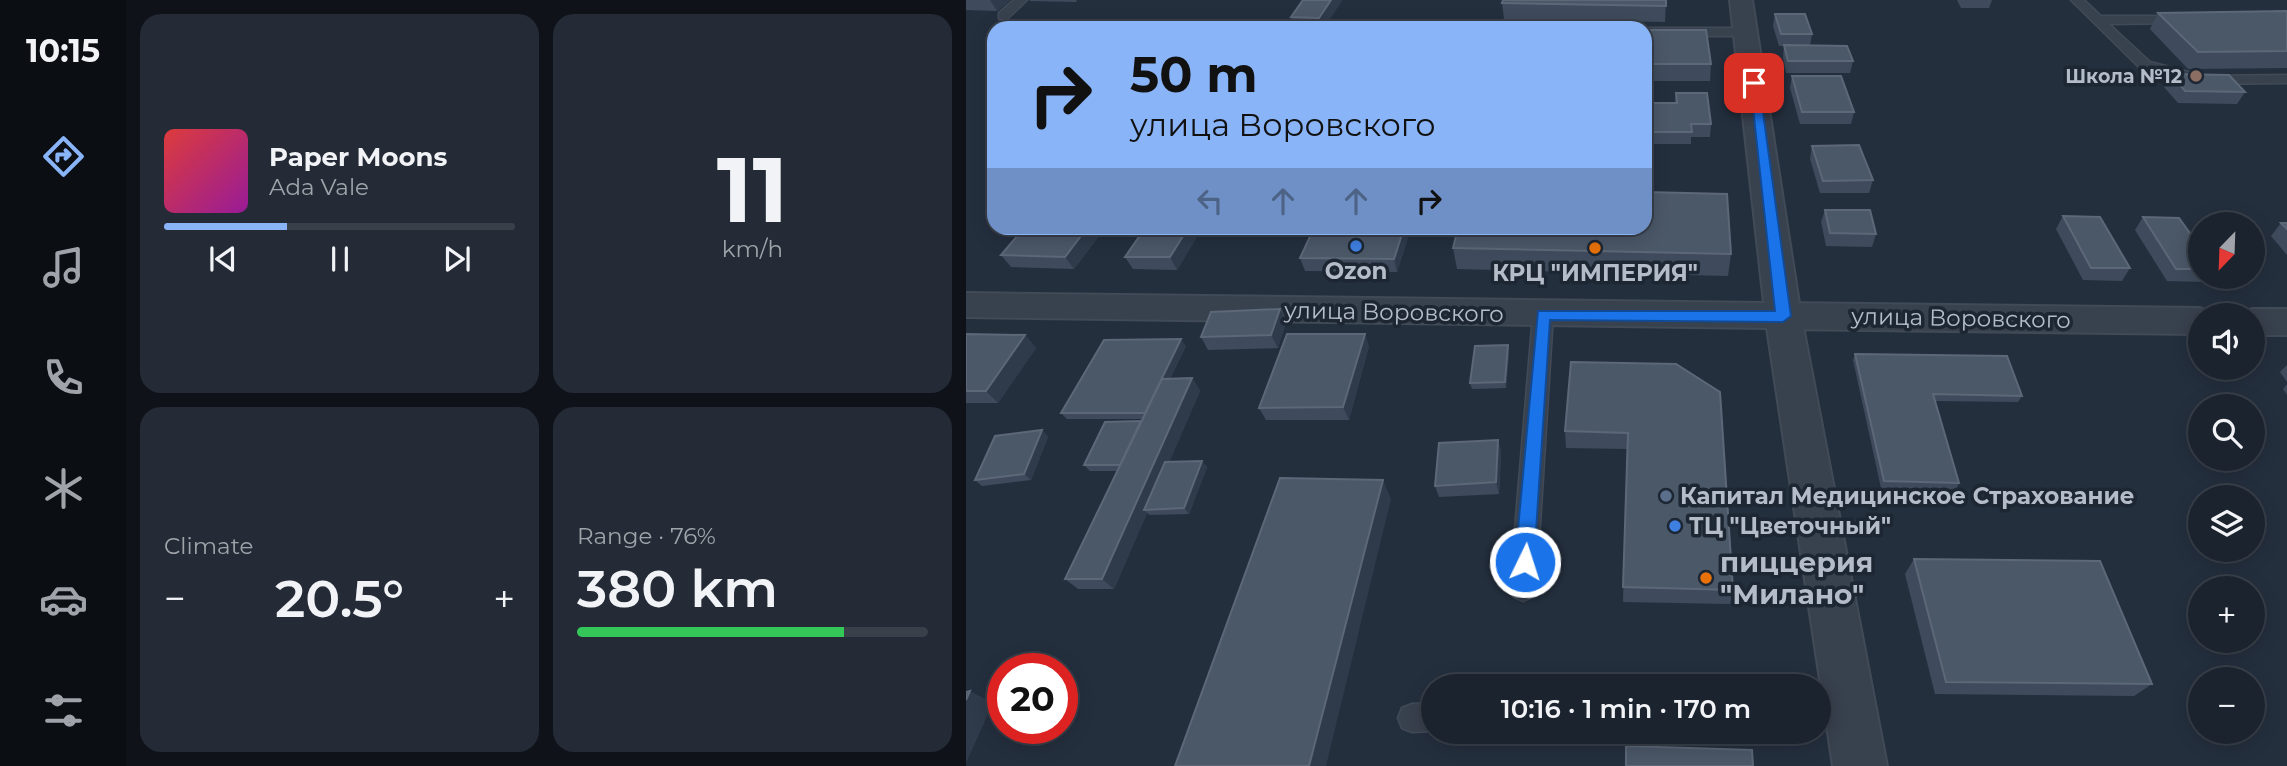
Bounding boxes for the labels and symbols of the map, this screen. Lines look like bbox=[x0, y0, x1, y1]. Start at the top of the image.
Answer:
pin bbox=[1724, 53, 1784, 113]
place label: Школа №12 bbox=[2065, 65, 2182, 88]
marker: Школа №12 bbox=[2188, 68, 2204, 84]
north arrow bbox=[2188, 212, 2264, 289]
marker: Ozon bbox=[1348, 238, 1364, 254]
marker: КРЦ "ИМПЕРИЯ" bbox=[1587, 240, 1603, 256]
place label: Ozon bbox=[1325, 257, 1387, 285]
place label: КРЦ "ИМПЕРИЯ" bbox=[1492, 259, 1698, 287]
street label: улица Воровского bbox=[1283, 296, 1504, 328]
street label: улица Воровского bbox=[1850, 302, 2071, 334]
place label: Капитал Медицинское Страхование bbox=[1680, 482, 2135, 510]
marker: Капитал Медицинское Страхование bbox=[1658, 488, 1674, 504]
place label: ТЦ "Цветочный" bbox=[1689, 512, 1891, 540]
marker: ТЦ "Цветочный" bbox=[1667, 518, 1683, 534]
position arrow bbox=[1488, 525, 1562, 599]
place label: пиццерия "Милано" bbox=[1720, 545, 1873, 611]
marker: пиццерия "Милано" bbox=[1698, 570, 1714, 586]
speed limit sign: 20 bbox=[987, 653, 1078, 744]

